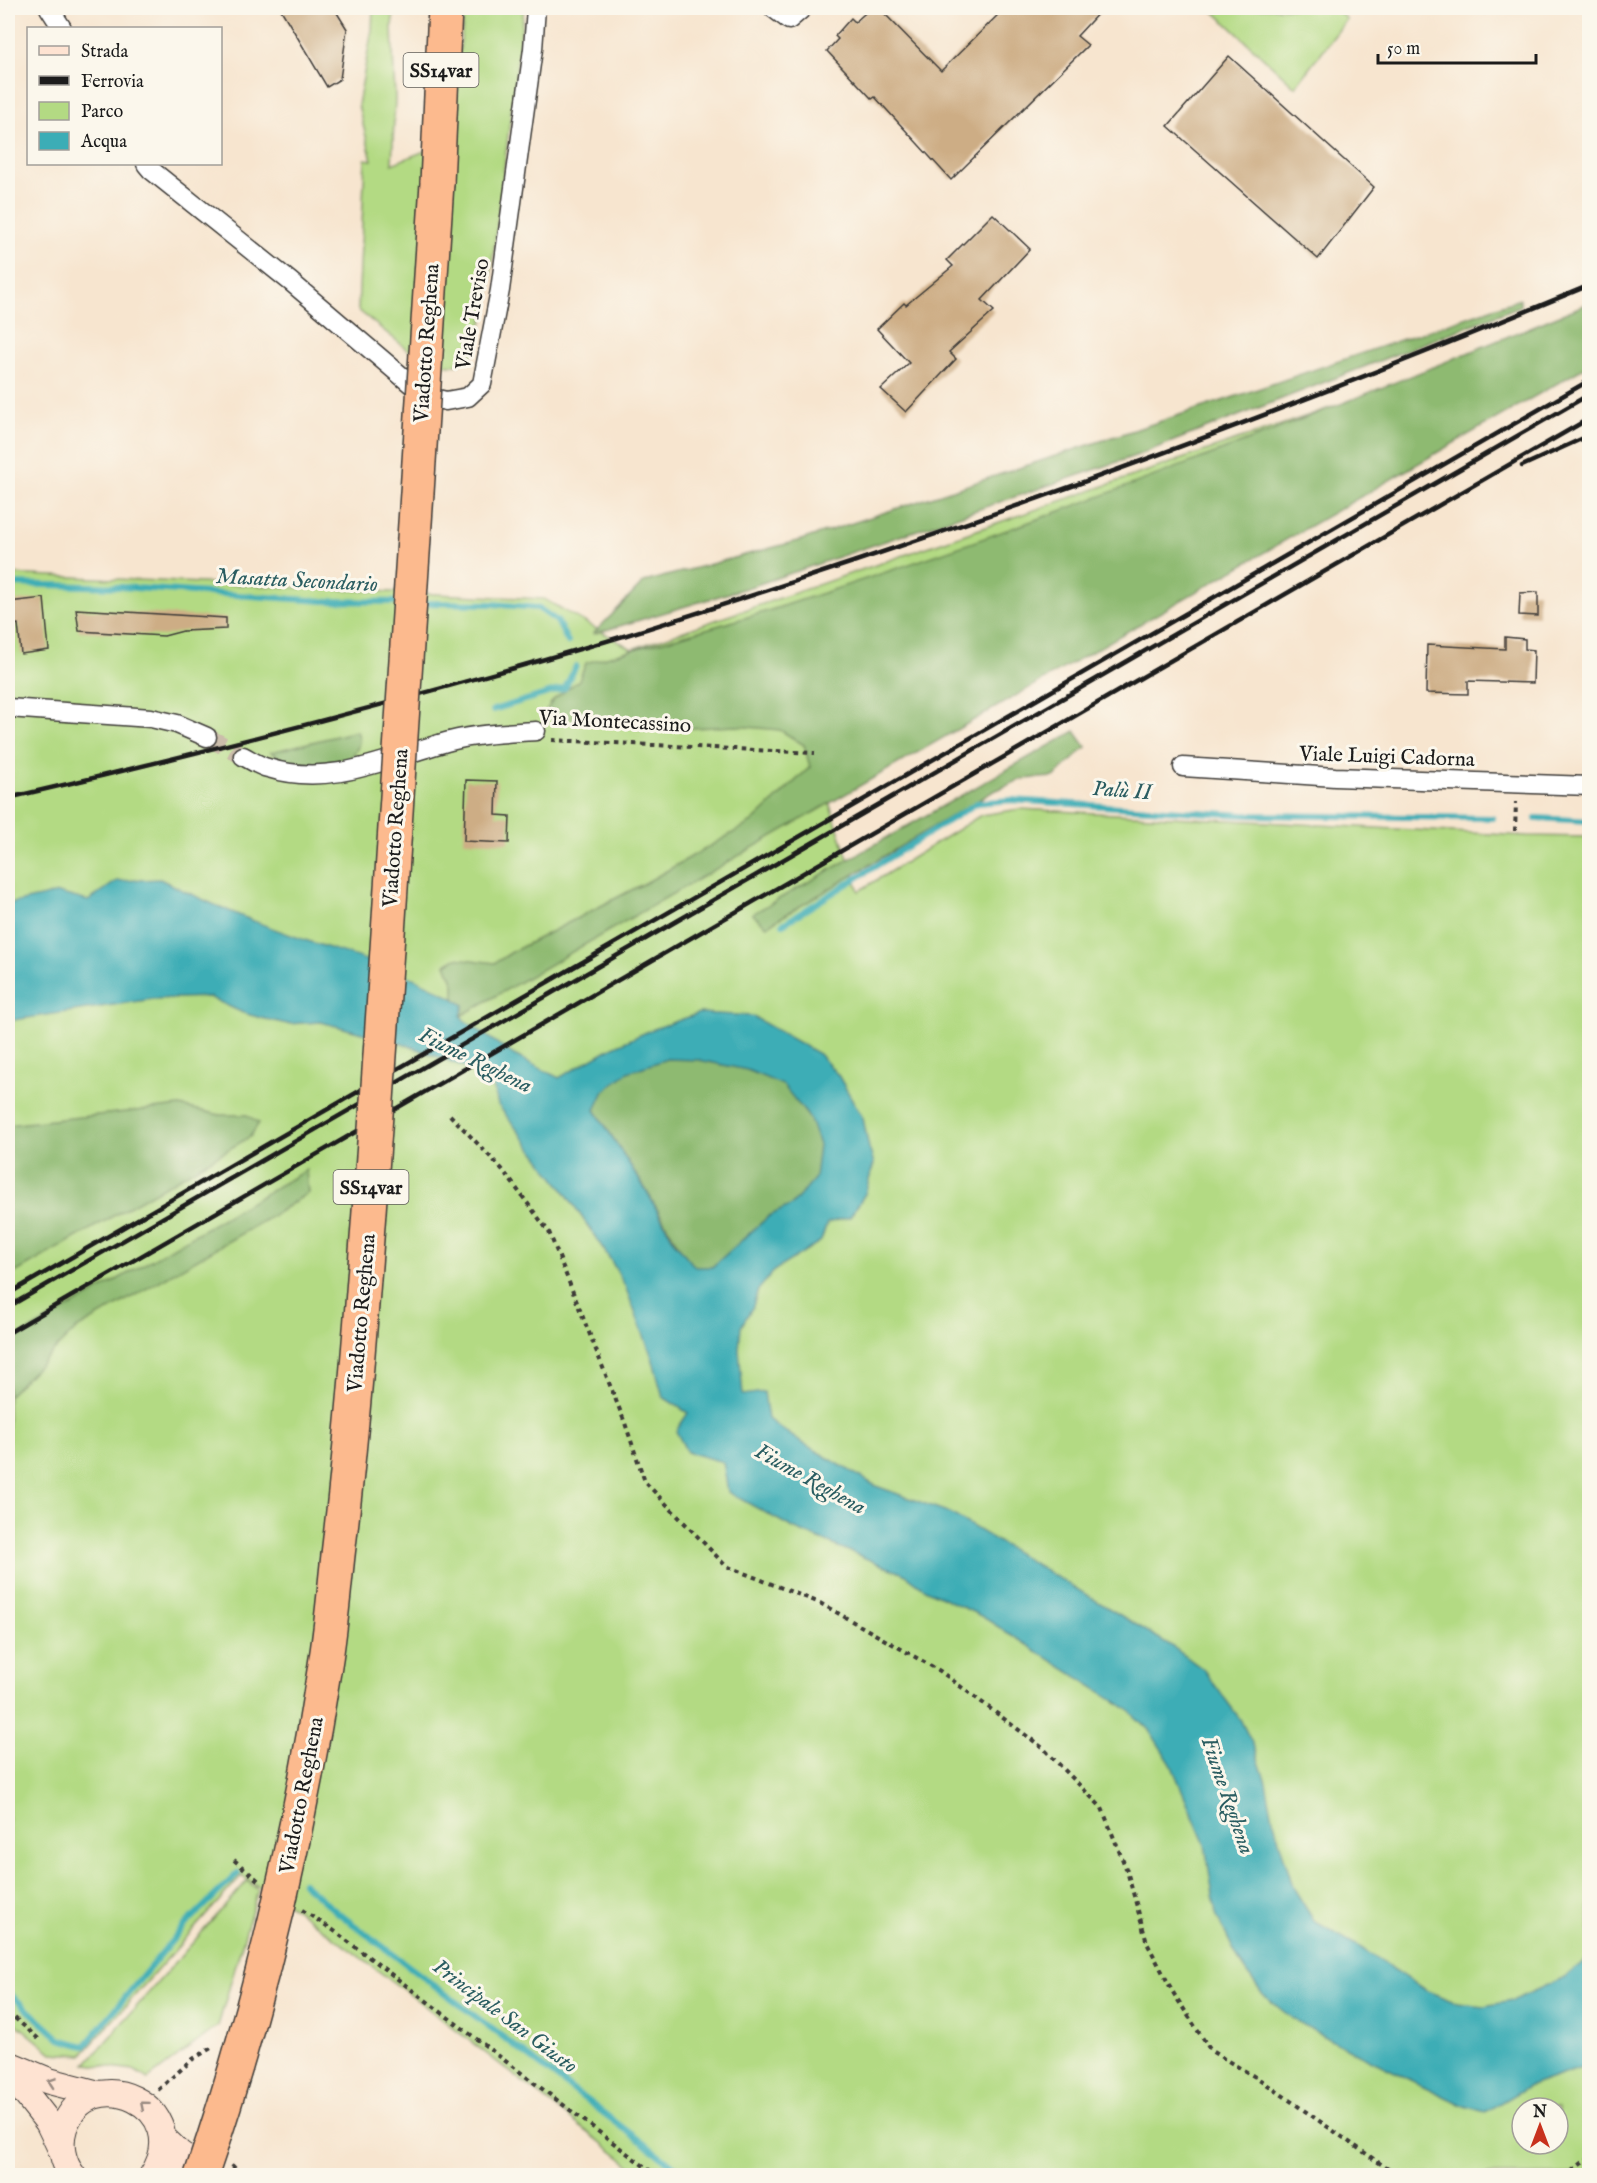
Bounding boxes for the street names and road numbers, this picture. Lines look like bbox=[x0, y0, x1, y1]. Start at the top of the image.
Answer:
road number: SS14var bbox=[404, 53, 478, 87]
street label: Viale Treviso bbox=[450, 256, 497, 373]
street label: Viadotto Reghena bbox=[408, 262, 447, 424]
street label: Via Montecassino bbox=[537, 705, 692, 740]
street label: Viale Luigi Cadorna bbox=[1298, 741, 1476, 774]
street label: Viadotto Reghena bbox=[377, 747, 416, 909]
road number: SS14var bbox=[334, 1170, 409, 1204]
street label: Viadotto Reghena bbox=[342, 1232, 383, 1395]
street label: Viadotto Reghena bbox=[274, 1714, 331, 1877]

